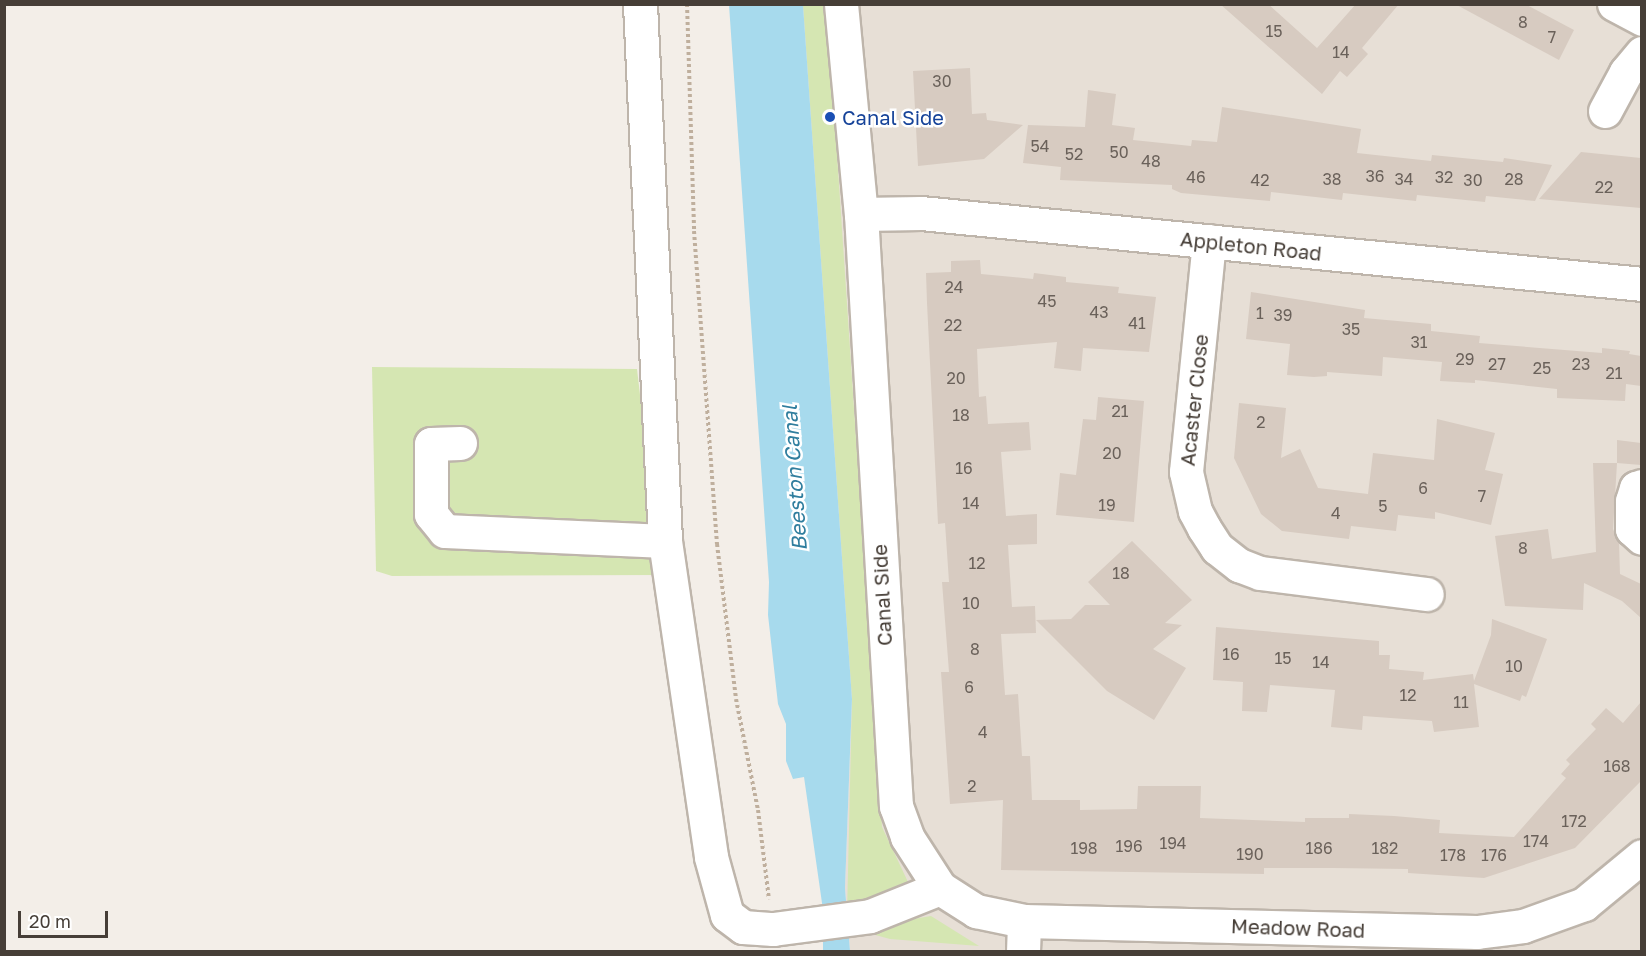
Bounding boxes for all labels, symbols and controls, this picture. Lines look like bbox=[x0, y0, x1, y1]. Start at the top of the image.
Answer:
house number: 8 bbox=[1518, 12, 1528, 32]
house number: 15 bbox=[1265, 21, 1283, 41]
house number: 7 bbox=[1548, 27, 1556, 47]
house number: 14 bbox=[1332, 42, 1350, 62]
house number: 30 bbox=[932, 71, 952, 91]
place label: Canal Side bbox=[842, 105, 944, 129]
marker: Canal Side bbox=[823, 110, 837, 124]
house number: 54 bbox=[1030, 136, 1050, 156]
house number: 50 bbox=[1109, 142, 1129, 162]
house number: 52 bbox=[1065, 144, 1083, 164]
house number: 48 bbox=[1141, 151, 1161, 171]
house number: 36 bbox=[1365, 166, 1385, 186]
house number: 46 bbox=[1186, 167, 1206, 187]
house number: 32 bbox=[1435, 167, 1453, 187]
house number: 38 bbox=[1322, 169, 1342, 189]
house number: 34 bbox=[1394, 169, 1414, 189]
house number: 28 bbox=[1504, 169, 1524, 189]
house number: 42 bbox=[1250, 170, 1270, 190]
house number: 30 bbox=[1463, 170, 1483, 190]
house number: 22 bbox=[1595, 177, 1613, 197]
street label: Appleton Road bbox=[1179, 227, 1323, 265]
house number: 24 bbox=[944, 277, 964, 297]
house number: 45 bbox=[1037, 291, 1057, 311]
house number: 43 bbox=[1089, 302, 1109, 322]
house number: 1 bbox=[1256, 303, 1264, 323]
house number: 39 bbox=[1273, 305, 1293, 325]
house number: 41 bbox=[1128, 313, 1146, 333]
house number: 22 bbox=[944, 315, 962, 335]
house number: 35 bbox=[1342, 319, 1360, 339]
house number: 31 bbox=[1410, 332, 1428, 352]
street label: Acaster Close bbox=[1175, 333, 1213, 467]
house number: 29 bbox=[1456, 349, 1474, 369]
house number: 27 bbox=[1488, 354, 1506, 374]
house number: 23 bbox=[1572, 354, 1590, 374]
house number: 25 bbox=[1533, 358, 1551, 378]
house number: 21 bbox=[1605, 363, 1623, 383]
house number: 20 bbox=[946, 368, 966, 388]
house number: 21 bbox=[1111, 401, 1129, 421]
water label: Beeston Canal bbox=[776, 404, 812, 552]
house number: 18 bbox=[952, 405, 970, 425]
house number: 2 bbox=[1256, 412, 1266, 432]
house number: 20 bbox=[1102, 443, 1122, 463]
house number: 16 bbox=[955, 458, 973, 478]
house number: 6 bbox=[1418, 478, 1428, 498]
house number: 7 bbox=[1478, 486, 1486, 506]
house number: 14 bbox=[962, 493, 980, 513]
house number: 19 bbox=[1098, 495, 1116, 515]
house number: 5 bbox=[1378, 496, 1388, 516]
house number: 4 bbox=[1331, 503, 1341, 523]
house number: 8 bbox=[1518, 538, 1528, 558]
street label: Canal Side bbox=[867, 543, 897, 647]
house number: 12 bbox=[968, 553, 986, 573]
house number: 18 bbox=[1112, 563, 1130, 583]
house number: 10 bbox=[962, 593, 980, 613]
house number: 8 bbox=[970, 639, 980, 659]
house number: 16 bbox=[1222, 644, 1240, 664]
house number: 15 bbox=[1274, 648, 1292, 668]
house number: 14 bbox=[1312, 652, 1330, 672]
house number: 10 bbox=[1505, 656, 1523, 676]
house number: 6 bbox=[964, 677, 974, 697]
house number: 12 bbox=[1399, 685, 1417, 705]
house number: 11 bbox=[1453, 692, 1469, 712]
house number: 4 bbox=[978, 722, 988, 742]
house number: 168 bbox=[1603, 756, 1631, 776]
house number: 2 bbox=[967, 776, 977, 796]
house number: 172 bbox=[1561, 811, 1587, 831]
house number: 174 bbox=[1523, 831, 1549, 851]
house number: 194 bbox=[1159, 833, 1187, 853]
house number: 196 bbox=[1115, 836, 1143, 856]
house number: 198 bbox=[1070, 838, 1098, 858]
house number: 186 bbox=[1305, 838, 1333, 858]
house number: 182 bbox=[1372, 838, 1398, 858]
house number: 190 bbox=[1236, 844, 1264, 864]
house number: 178 bbox=[1440, 845, 1466, 865]
house number: 176 bbox=[1481, 845, 1507, 865]
scale bar bbox=[21, 899, 111, 937]
text: 20 m bbox=[29, 910, 71, 932]
street label: Meadow Road bbox=[1230, 914, 1366, 942]

